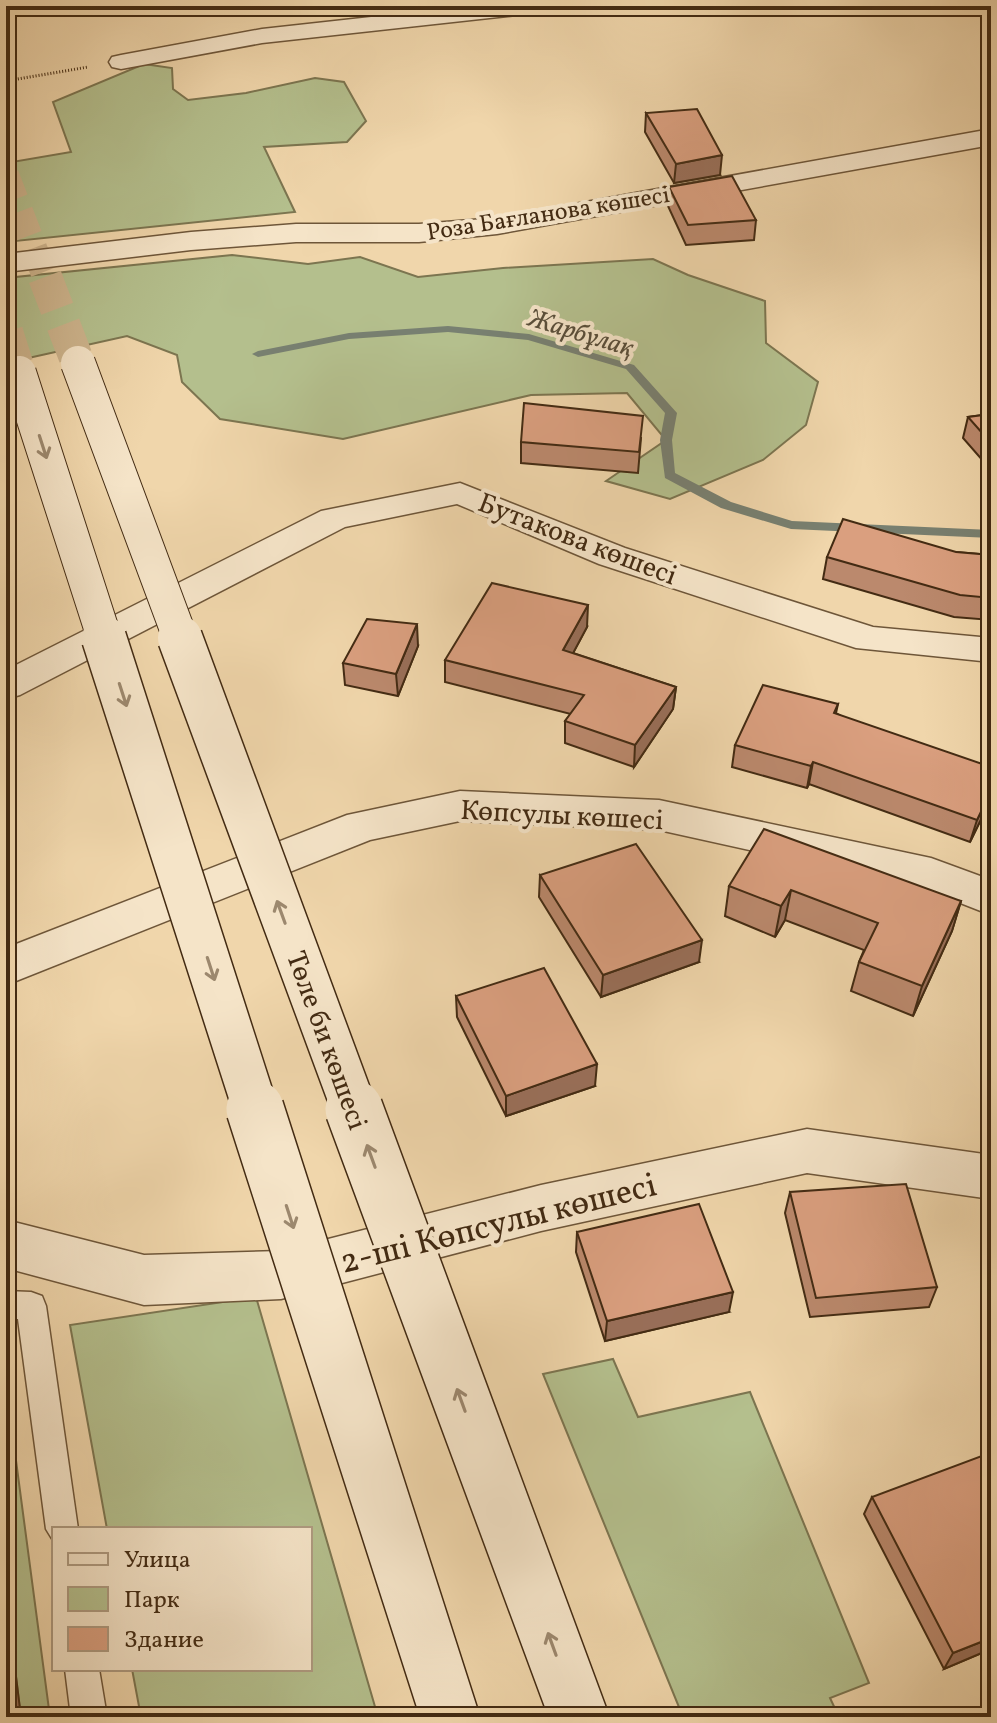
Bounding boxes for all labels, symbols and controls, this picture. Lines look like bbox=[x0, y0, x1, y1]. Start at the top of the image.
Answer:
street label: Роза Бағланова көшесі bbox=[424, 179, 672, 251]
water label: Жарбұлақ bbox=[522, 301, 638, 367]
one-way arrow bbox=[36, 434, 51, 460]
street label: Бутакова көшесі bbox=[472, 484, 682, 596]
one-way arrow bbox=[116, 682, 131, 707]
street label: Көпсулы көшесі bbox=[459, 792, 664, 841]
one-way arrow bbox=[273, 900, 287, 925]
street label: Төле би көшесі bbox=[275, 946, 376, 1136]
one-way arrow bbox=[204, 956, 219, 981]
one-way arrow bbox=[363, 1144, 378, 1169]
street label: 2-ші Көпсулы көшесі bbox=[336, 1163, 662, 1287]
one-way arrow bbox=[283, 1203, 298, 1229]
one-way arrow bbox=[453, 1388, 468, 1413]
legend bbox=[52, 1527, 312, 1671]
text: Улица bbox=[124, 1544, 191, 1578]
text: Парк bbox=[124, 1584, 180, 1618]
text: Здание bbox=[124, 1624, 204, 1658]
one-way arrow bbox=[543, 1632, 558, 1657]

